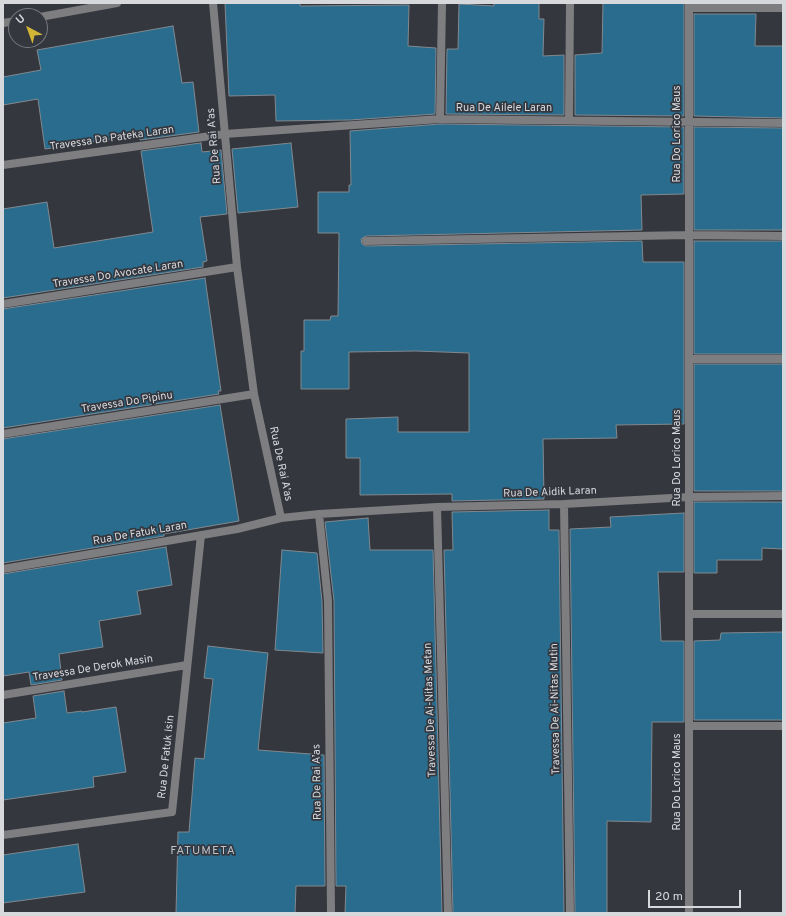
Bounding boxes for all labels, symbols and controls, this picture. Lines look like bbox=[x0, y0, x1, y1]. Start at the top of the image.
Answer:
north arrow bbox=[8, 8, 48, 48]
text: U bbox=[13, 12, 28, 28]
street label: Rua Do Lorico Maus bbox=[671, 85, 685, 183]
street label: Rua De Ailele Laran bbox=[456, 102, 552, 116]
street label: Rua De Rai A’as bbox=[205, 108, 225, 184]
street label: Travessa Da Pateka Laran bbox=[49, 124, 175, 154]
street label: Travessa Do Avocate Laran bbox=[52, 258, 184, 292]
street label: Travessa Do Pipinu bbox=[80, 389, 174, 417]
street label: Rua Do Lorico Maus bbox=[671, 409, 685, 507]
street label: Rua De Rai A’as bbox=[266, 425, 294, 503]
street label: Rua De Aidik Laran bbox=[503, 485, 597, 501]
street label: Rua De Fatuk Laran bbox=[92, 519, 188, 549]
street label: Travessa De Ai-Nitas Metan bbox=[422, 642, 440, 778]
street label: Travessa De Ai-Nitas Mutin bbox=[548, 643, 564, 775]
street label: Travessa De Derok Masin bbox=[32, 653, 154, 685]
street label: Rua De Fatuk Isin bbox=[156, 714, 178, 800]
street label: Rua Do Lorico Maus bbox=[671, 733, 685, 831]
street label: Rua De Rai A’as bbox=[311, 744, 325, 820]
district label: FATUMETA bbox=[170, 845, 236, 859]
scale bar bbox=[650, 882, 743, 908]
text: 20 m bbox=[655, 889, 683, 905]

